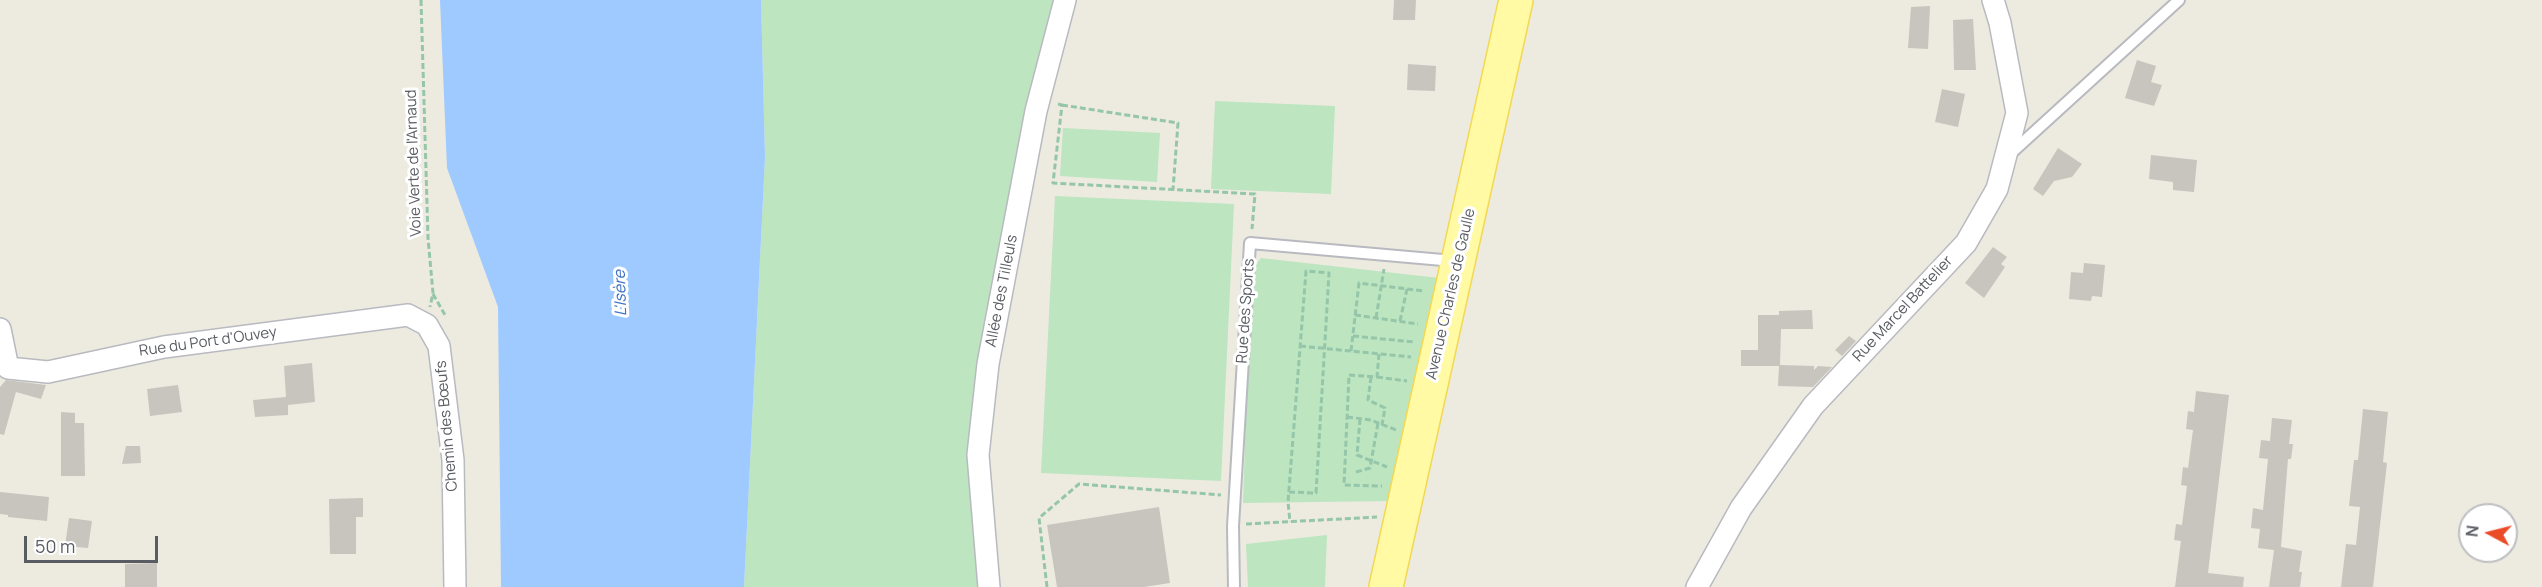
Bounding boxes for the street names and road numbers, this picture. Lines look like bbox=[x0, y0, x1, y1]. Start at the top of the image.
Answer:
street label: Voie Verte de l'Arnaud bbox=[402, 89, 426, 237]
street label: Avenue Charles de Gaulle bbox=[1423, 207, 1479, 381]
street label: Allée des Tilleuls bbox=[982, 233, 1022, 349]
street label: Rue Marcel Battelier bbox=[1849, 252, 1957, 366]
street label: Rue des Sports bbox=[1233, 258, 1259, 364]
street label: Rue du Port d'Ouvey bbox=[138, 323, 278, 361]
street label: Chemin des Bœufs bbox=[432, 360, 462, 492]

